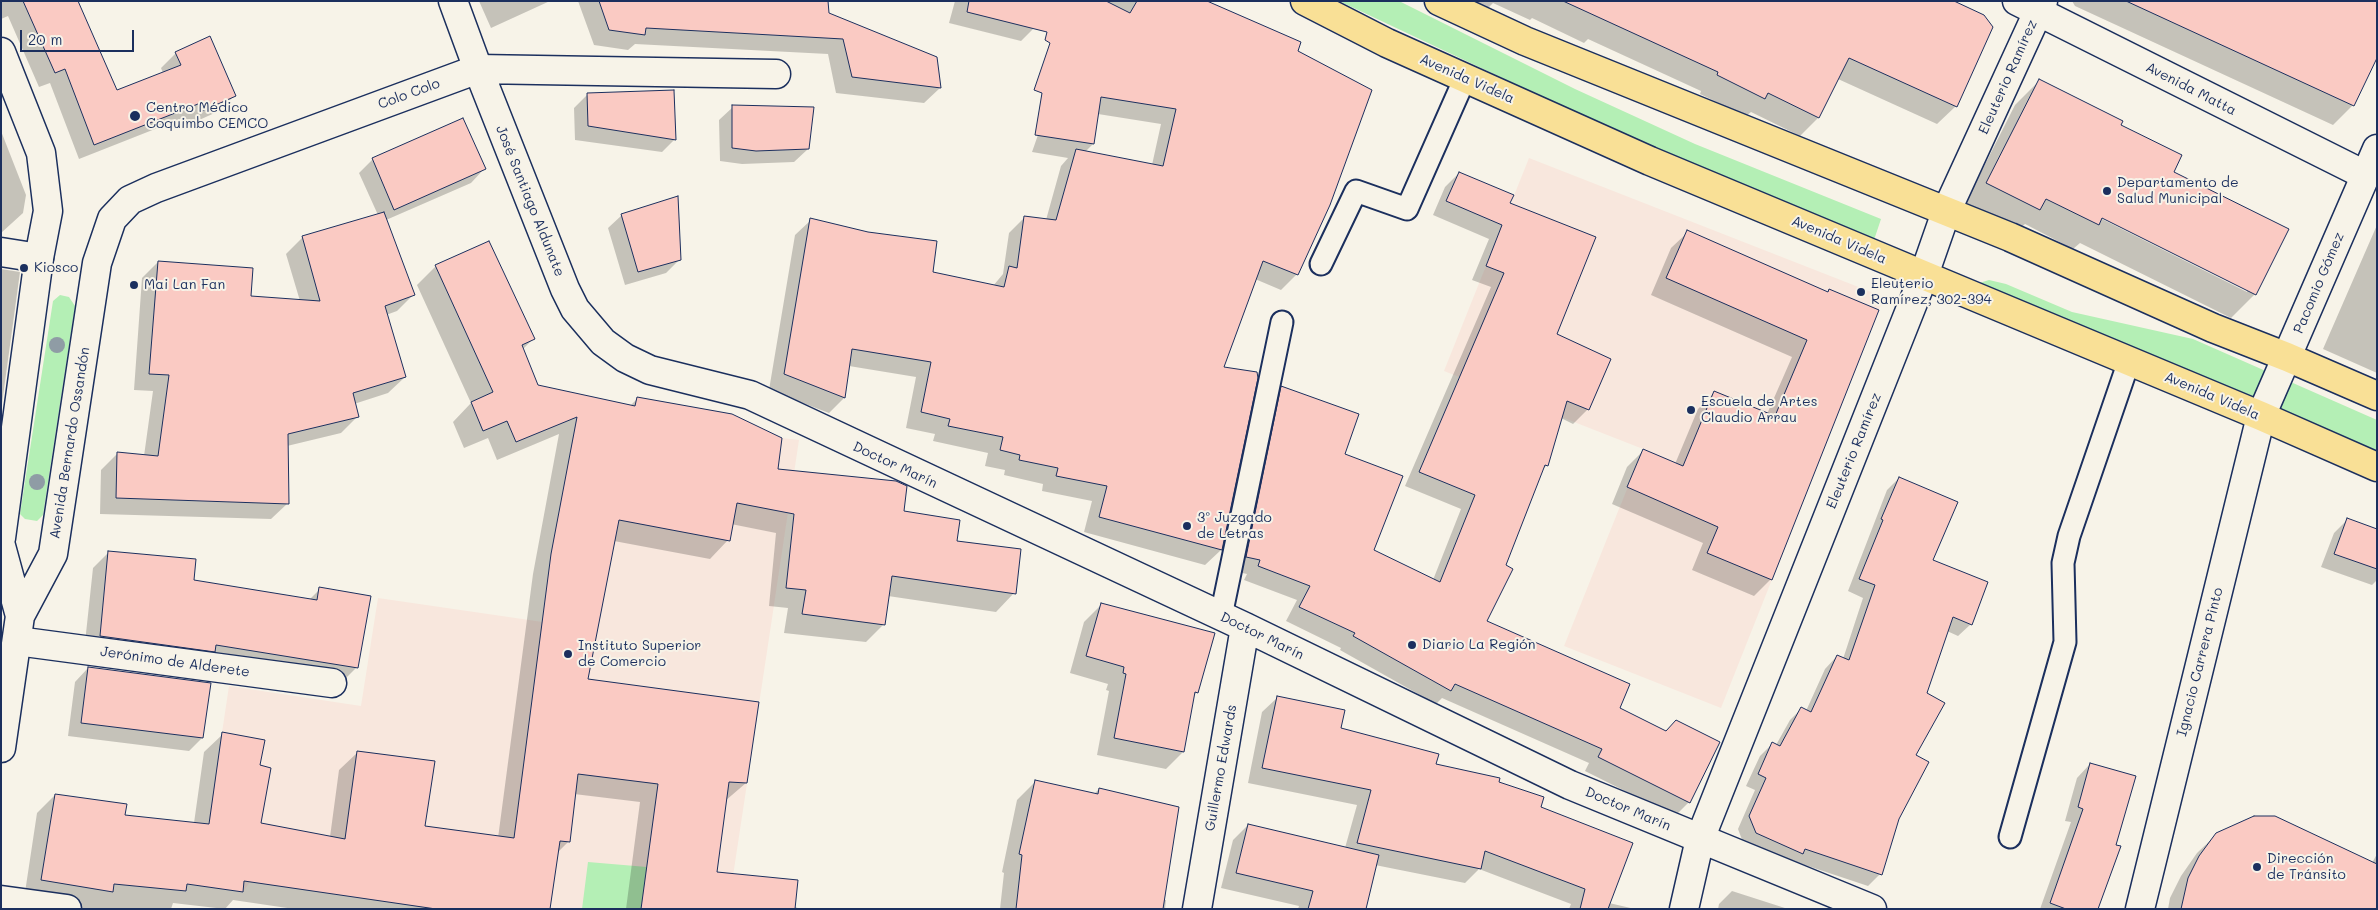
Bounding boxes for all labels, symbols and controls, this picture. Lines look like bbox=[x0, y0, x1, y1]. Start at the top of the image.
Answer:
street label: Eleuterio Ramírez bbox=[1975, 17, 2041, 137]
scale bar bbox=[22, 20, 136, 52]
text: 20 m bbox=[28, 29, 62, 49]
street label: Avenida Videla bbox=[1417, 51, 1517, 107]
street label: Avenida Matta bbox=[2143, 59, 2239, 119]
street label: Colo Colo bbox=[376, 75, 442, 113]
place label: Centro Médico Coquimbo CEMCO bbox=[146, 100, 268, 132]
marker: Centro Médico Coquimbo CEMCO bbox=[128, 109, 142, 123]
street label: José Santiago Aldunate bbox=[492, 123, 568, 279]
place label: Departamento de Salud Municipal bbox=[2117, 175, 2239, 208]
marker: Departamento de Salud Municipal bbox=[2101, 185, 2113, 197]
street label: Avenida Videla bbox=[1789, 212, 1889, 268]
street label: Pacomio Gómez bbox=[2290, 230, 2348, 336]
place label: Kiosco bbox=[34, 260, 78, 276]
marker: Kiosco bbox=[18, 262, 30, 274]
place label: Eleuterio Ramírez, 302-394 bbox=[1871, 276, 1992, 308]
place label: Mai Lan Fan bbox=[144, 277, 225, 293]
marker: Mai Lan Fan bbox=[128, 279, 140, 291]
marker: Eleuterio Ramírez, 302-394 bbox=[1855, 286, 1867, 298]
street label: Avenida Bernardo Ossandón bbox=[47, 346, 93, 540]
street label: Avenida Videla bbox=[2162, 368, 2262, 424]
street label: Eleuterio Ramírez bbox=[1823, 391, 1885, 511]
place label: Escuela de Artes Claudio Arrau bbox=[1701, 394, 1817, 427]
marker: Escuela de Artes Claudio Arrau bbox=[1685, 404, 1697, 416]
street label: Doctor Marín bbox=[850, 438, 940, 492]
place label: 3º Juzgado de Letras bbox=[1197, 510, 1272, 542]
marker: 3º Juzgado de Letras bbox=[1181, 520, 1193, 532]
street label: Ignacio Carrera Pinto bbox=[2173, 586, 2227, 738]
street label: Doctor Marín bbox=[1217, 608, 1307, 664]
place label: Diario La Región bbox=[1422, 637, 1535, 653]
place label: Instituto Superior de Comercio bbox=[578, 638, 701, 670]
marker: Diario La Región bbox=[1406, 639, 1418, 651]
street label: Jerónimo de Alderete bbox=[99, 643, 251, 681]
marker: Instituto Superior de Comercio bbox=[562, 648, 574, 660]
street label: Guillermo Edwards bbox=[1202, 703, 1240, 833]
street label: Doctor Marín bbox=[1583, 783, 1673, 835]
place label: Dirección de Tránsito bbox=[2267, 851, 2346, 884]
marker: Dirección de Tránsito bbox=[2251, 861, 2263, 873]

